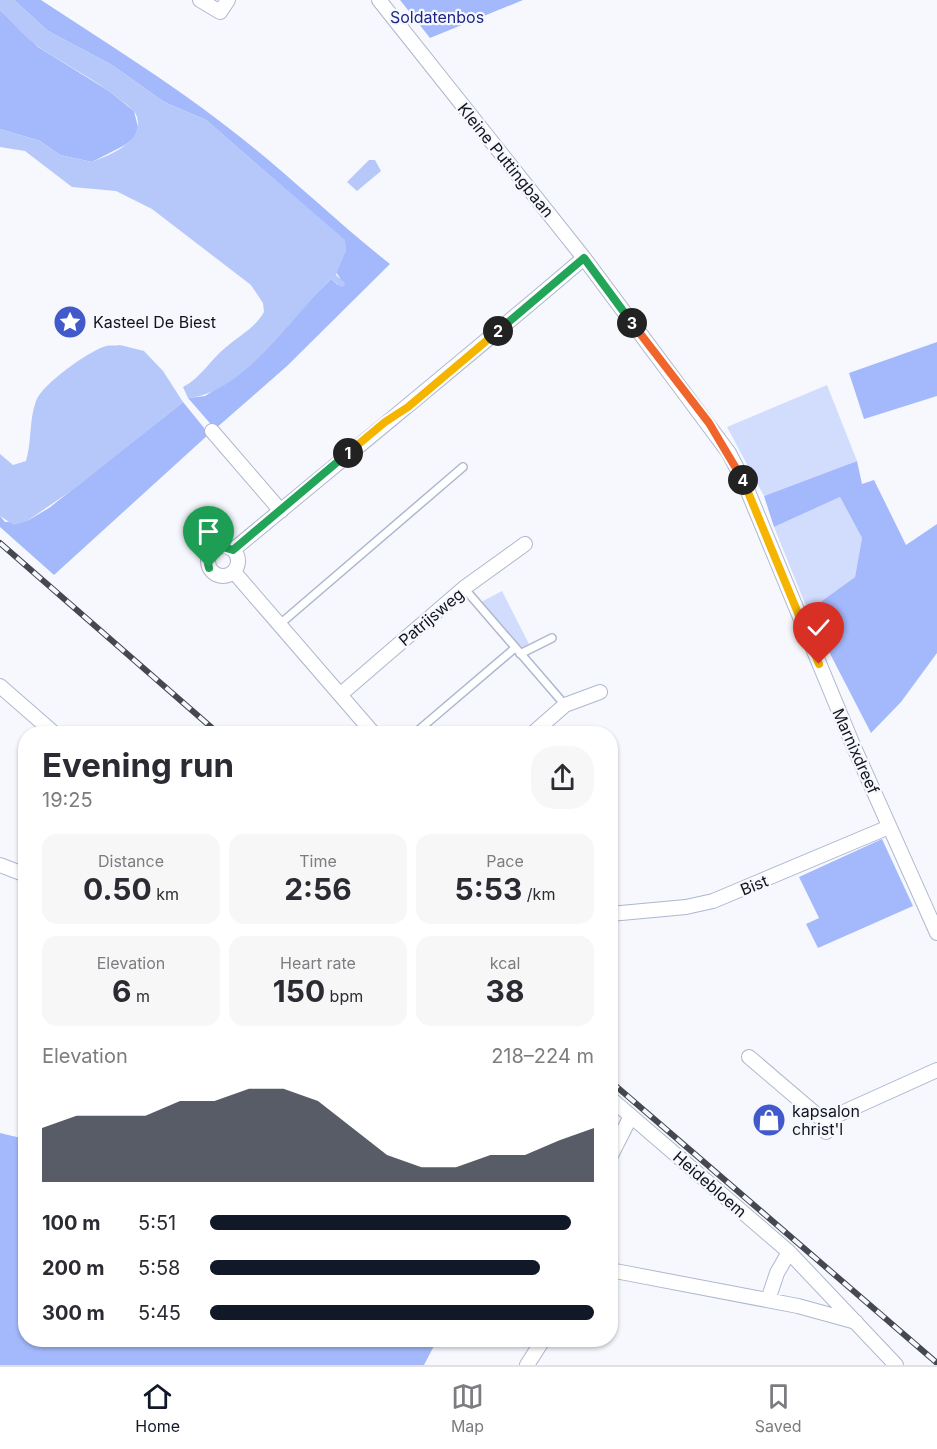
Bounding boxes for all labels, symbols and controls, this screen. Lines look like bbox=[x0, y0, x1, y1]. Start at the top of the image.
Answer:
park label: Soldatenbos bbox=[390, 7, 484, 27]
street label: Kleine Puttingbaan bbox=[454, 99, 558, 221]
place icon: Kasteel De Biest bbox=[52, 304, 88, 340]
pin: 3 bbox=[617, 308, 647, 338]
place label: Kasteel De Biest bbox=[93, 312, 216, 332]
text: 3 bbox=[627, 313, 637, 333]
pin: 2 bbox=[483, 316, 513, 346]
text: 2 bbox=[493, 321, 503, 341]
pin: 1 bbox=[333, 438, 363, 468]
text: 1 bbox=[345, 443, 351, 463]
pin: 4 bbox=[728, 465, 758, 495]
text: 4 bbox=[738, 470, 748, 490]
pin bbox=[183, 506, 234, 568]
icon: arrive bbox=[192, 515, 225, 548]
street label: Patrijsweg bbox=[394, 584, 468, 650]
pin bbox=[793, 602, 844, 664]
icon: check bbox=[802, 611, 835, 644]
street label: Marnixdreef bbox=[828, 705, 884, 797]
text: Evening run bbox=[42, 745, 234, 785]
button: share bbox=[531, 746, 594, 809]
text: 19:25 bbox=[42, 788, 93, 812]
text: Distance bbox=[98, 851, 164, 871]
text: Time bbox=[299, 851, 337, 871]
text: Pace bbox=[486, 851, 524, 871]
street label: Bist bbox=[737, 870, 771, 900]
text: 0.50 bbox=[83, 871, 152, 907]
text: 2:56 bbox=[284, 871, 352, 907]
text: 5:53 bbox=[455, 871, 522, 907]
text: km bbox=[152, 884, 179, 904]
text: /km bbox=[522, 884, 555, 904]
text: Elevation bbox=[97, 953, 165, 973]
text: Heart rate bbox=[280, 953, 356, 973]
text: kcal bbox=[490, 953, 520, 973]
text: 6 bbox=[112, 973, 131, 1009]
text: 150 bbox=[273, 973, 325, 1009]
text: 38 bbox=[486, 973, 524, 1009]
text: m bbox=[131, 986, 150, 1006]
text: bpm bbox=[325, 986, 363, 1006]
text: Elevation bbox=[42, 1044, 128, 1068]
text: 218–224 m bbox=[491, 1044, 594, 1068]
place label: kapsalon christ'l bbox=[792, 1101, 860, 1139]
shop icon: kapsalon christ'l bbox=[751, 1102, 787, 1138]
street label: Heidebloem bbox=[669, 1147, 751, 1221]
text: 100 m bbox=[42, 1211, 101, 1235]
text: 5:51 bbox=[138, 1211, 176, 1235]
text: 200 m bbox=[42, 1256, 105, 1280]
text: 5:58 bbox=[138, 1256, 180, 1280]
text: 300 m bbox=[42, 1301, 105, 1325]
text: 5:45 bbox=[138, 1301, 181, 1325]
tab: Home bbox=[135, 1380, 180, 1436]
tab: Map bbox=[451, 1380, 484, 1436]
tab: Saved bbox=[755, 1380, 802, 1436]

